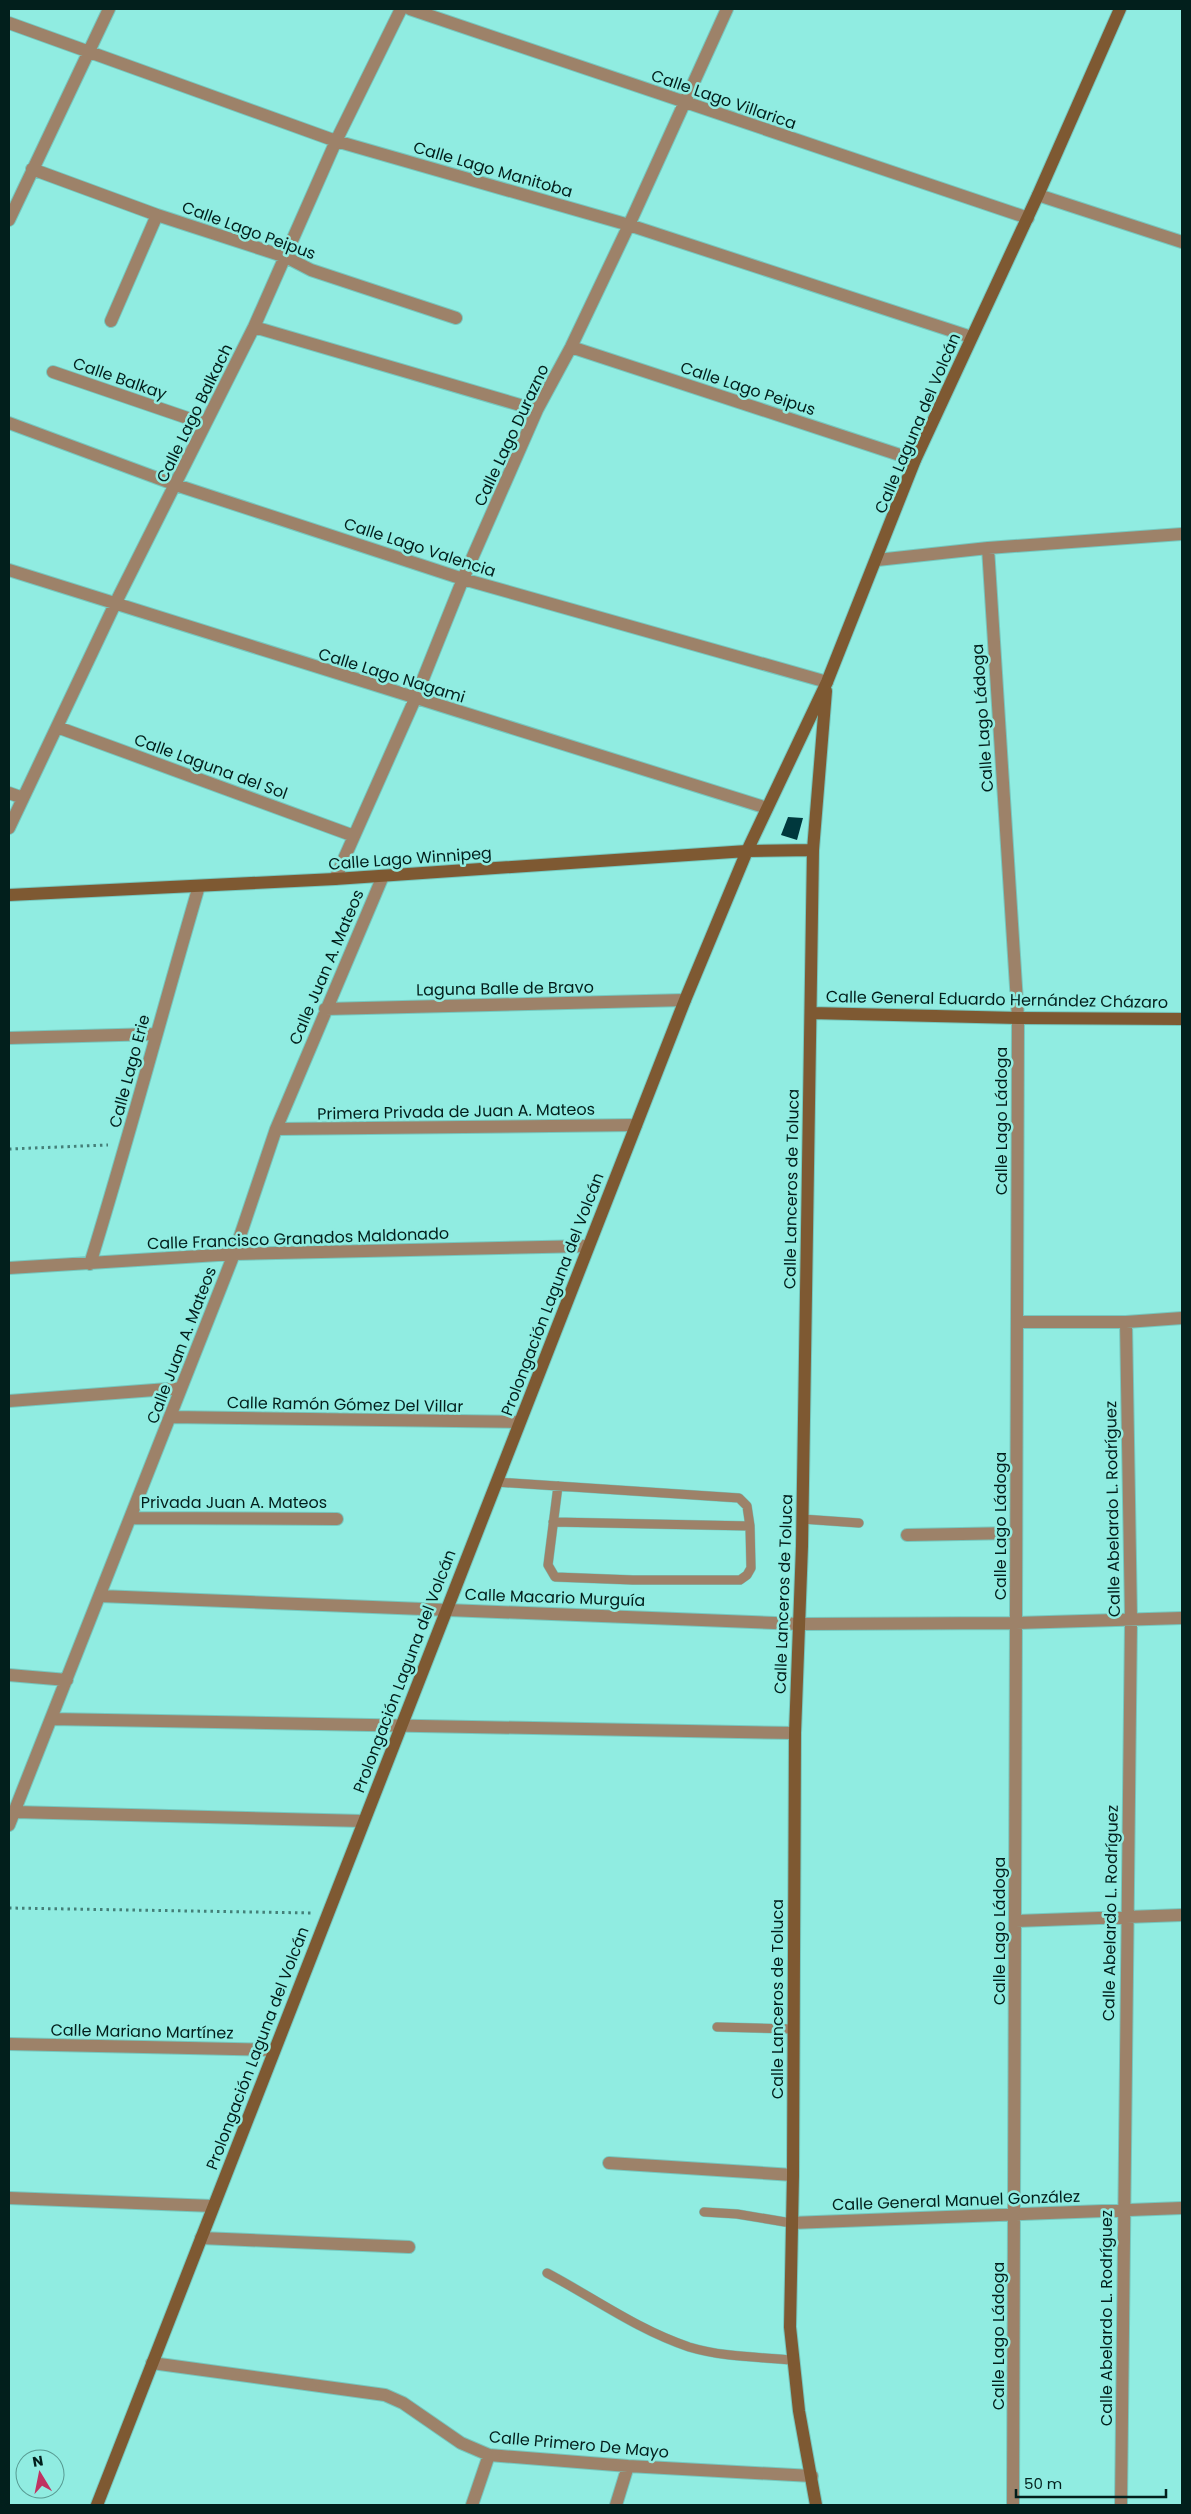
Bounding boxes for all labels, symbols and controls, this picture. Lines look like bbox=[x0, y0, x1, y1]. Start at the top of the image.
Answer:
street label: Calle Lago Villarica bbox=[648, 64, 800, 135]
street label: Calle Lago Manitoba bbox=[411, 136, 575, 203]
street label: Calle Lago Peipus bbox=[179, 196, 319, 265]
street label: Calle Laguna del Volcán bbox=[869, 329, 966, 517]
street label: Calle Lago Balkach bbox=[151, 340, 238, 487]
street label: Calle Balkay bbox=[70, 352, 170, 405]
street label: Calle Lago Peipus bbox=[677, 356, 818, 421]
street label: Calle Lago Durazno bbox=[468, 360, 554, 510]
street label: Calle Lago Valencia bbox=[341, 512, 499, 583]
street label: Calle Lago Nagami bbox=[316, 642, 468, 709]
street label: Calle Lago Ládoga bbox=[966, 643, 999, 793]
street label: Calle Laguna del Sol bbox=[131, 728, 291, 805]
street label: Calle Lago Winnipeg bbox=[328, 841, 493, 876]
street label: Calle Juan A. Mateos bbox=[283, 886, 370, 1048]
street label: Laguna Balle de Bravo bbox=[416, 975, 594, 1002]
street label: Calle General Eduardo Hernández Cházaro bbox=[826, 985, 1168, 1014]
street label: Calle Lago Erie bbox=[103, 1012, 156, 1130]
street label: Calle Lago Ládoga bbox=[990, 1047, 1013, 1195]
street label: Calle Lanceros de Toluca bbox=[778, 1089, 805, 1289]
street label: Primera Privada de Juan A. Mateos bbox=[317, 1098, 595, 1125]
street label: Prolongación Laguna del Volcán bbox=[495, 1169, 610, 1419]
street label: Calle Francisco Granados Maldonado bbox=[147, 1222, 449, 1255]
street label: Calle Juan A. Mateos bbox=[141, 1263, 222, 1427]
street label: Calle Ramón Gómez Del Villar bbox=[227, 1391, 463, 1418]
street label: Calle Abelardo L. Rodríguez bbox=[1099, 1401, 1126, 1617]
street label: Calle Lago Ládoga bbox=[989, 1452, 1012, 1600]
street label: Privada Juan A. Mateos bbox=[141, 1491, 327, 1514]
street label: Calle Lanceros de Toluca bbox=[769, 1494, 798, 1694]
street label: Prolongación Laguna del Volcán bbox=[347, 1546, 462, 1796]
street label: Calle Macario Murguía bbox=[464, 1583, 646, 1612]
street label: Calle Abelardo L. Rodríguez bbox=[1097, 1805, 1124, 2021]
street label: Calle Lago Ládoga bbox=[988, 1857, 1011, 2005]
street label: Calle Lanceros de Toluca bbox=[766, 1899, 789, 2099]
street label: Prolongación Laguna del Volcán bbox=[200, 1923, 315, 2173]
street label: Calle Mariano Martínez bbox=[50, 2018, 234, 2045]
street label: Calle General Manuel González bbox=[832, 2185, 1080, 2216]
street label: Calle Abelardo L. Rodríguez bbox=[1095, 2210, 1118, 2426]
street label: Calle Lago Ládoga bbox=[987, 2262, 1010, 2410]
street label: Calle Primero De Mayo bbox=[488, 2425, 670, 2464]
north arrow bbox=[15, 2449, 65, 2499]
text: N bbox=[31, 2450, 45, 2472]
scale bar bbox=[1016, 2466, 1166, 2498]
text: 50 m bbox=[1024, 2473, 1062, 2494]

